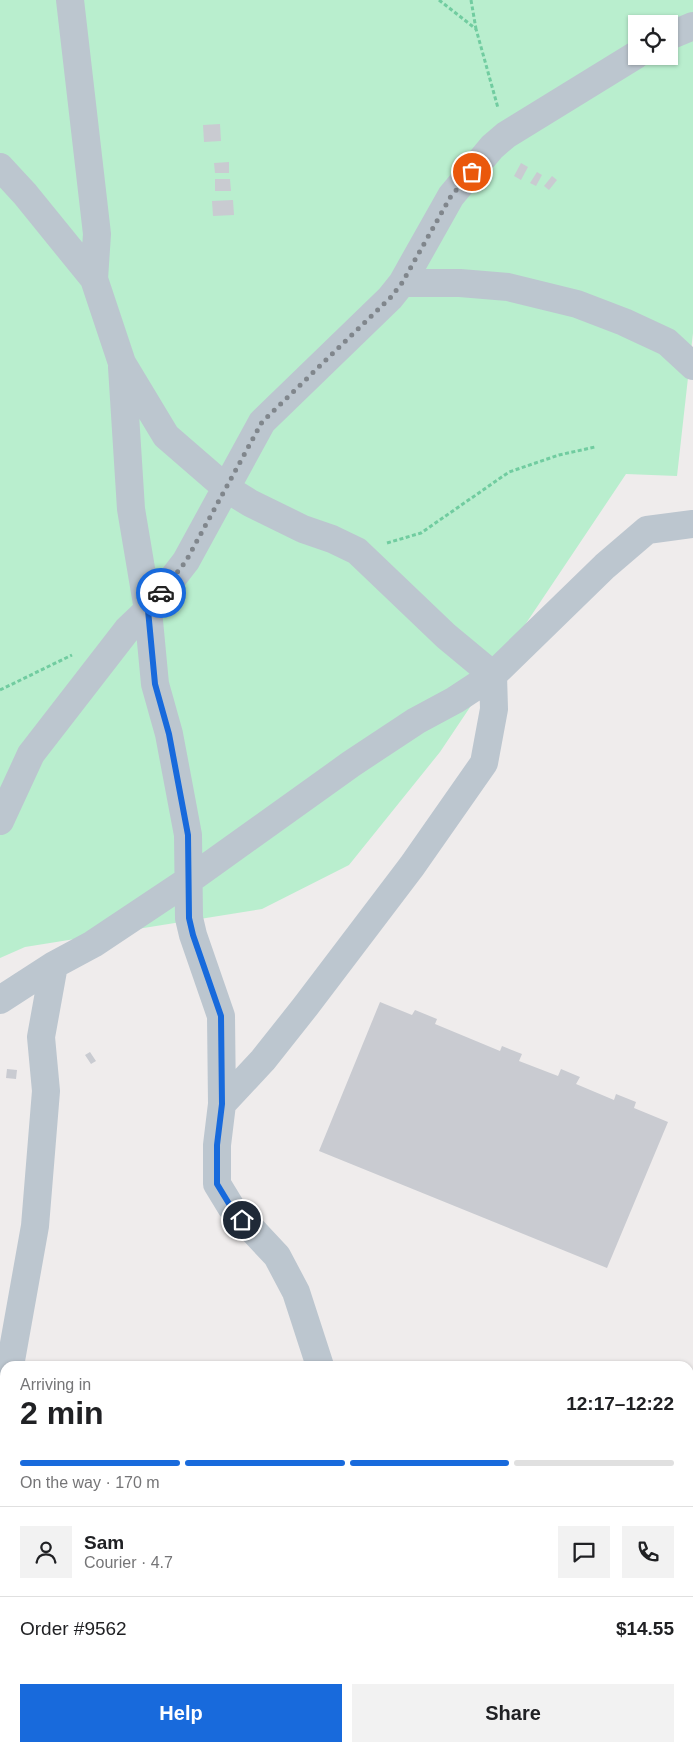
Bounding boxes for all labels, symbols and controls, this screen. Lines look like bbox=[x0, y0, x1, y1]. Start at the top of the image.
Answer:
map controls bbox=[628, 15, 678, 65]
button: locate bbox=[628, 15, 678, 65]
pin bbox=[451, 151, 493, 193]
icon: bag bbox=[458, 158, 486, 186]
courier bbox=[136, 568, 186, 618]
icon: car bbox=[147, 579, 175, 607]
pin bbox=[221, 1199, 263, 1241]
icon: home bbox=[228, 1206, 256, 1234]
text: Arriving in bbox=[20, 1376, 91, 1393]
text: 12:17–12:22 bbox=[566, 1393, 674, 1414]
text: 2 min bbox=[20, 1395, 104, 1431]
text: On the way · 170 m bbox=[20, 1474, 160, 1491]
button: person bbox=[20, 1526, 72, 1578]
button: chat bbox=[558, 1526, 610, 1578]
button: phone bbox=[622, 1526, 674, 1578]
text: Sam bbox=[84, 1532, 124, 1553]
text: Courier · 4.7 bbox=[84, 1554, 173, 1571]
text: Order #9562 bbox=[20, 1618, 127, 1639]
text: $14.55 bbox=[616, 1618, 674, 1639]
button: Help bbox=[20, 1684, 342, 1742]
button: Share bbox=[352, 1684, 674, 1742]

